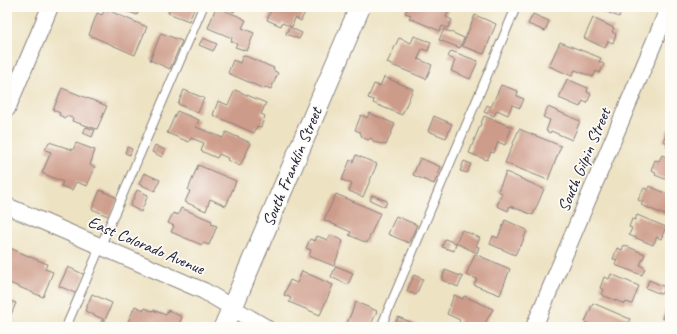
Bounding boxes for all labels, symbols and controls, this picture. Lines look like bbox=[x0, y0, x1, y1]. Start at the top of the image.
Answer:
street label: South Franklin Street bbox=[258, 102, 327, 230]
street label: South Gilpin Street bbox=[553, 103, 616, 215]
street label: East Colorado Avenue bbox=[85, 211, 209, 279]

